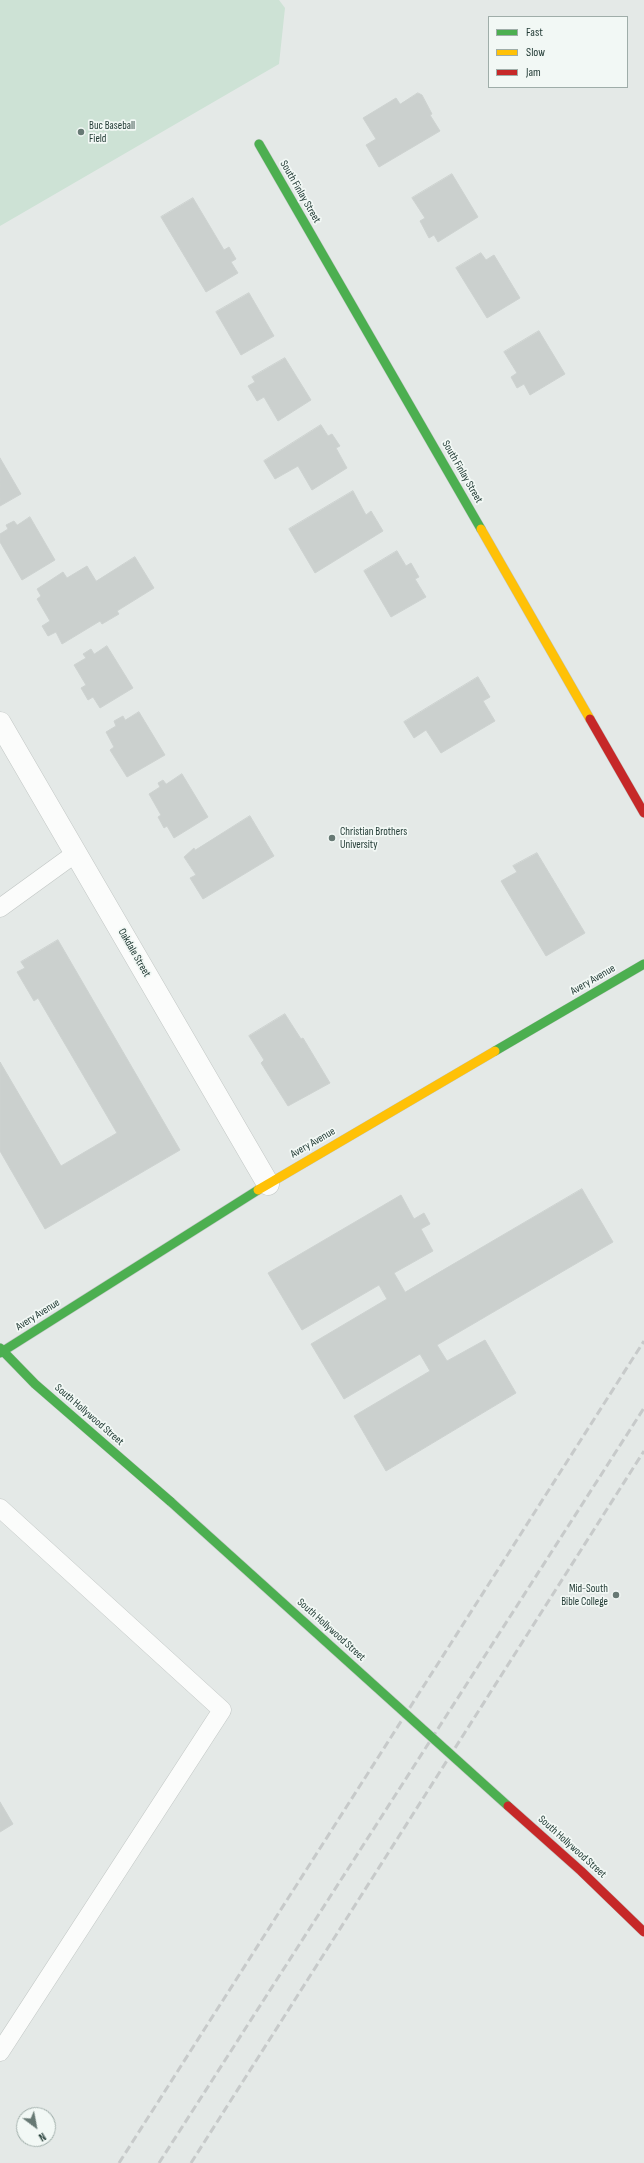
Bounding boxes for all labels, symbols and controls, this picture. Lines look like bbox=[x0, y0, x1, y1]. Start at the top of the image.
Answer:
legend bbox=[488, 16, 628, 88]
text: Fast bbox=[526, 25, 543, 40]
text: Slow bbox=[526, 45, 545, 60]
text: Jam bbox=[526, 65, 541, 80]
place label: Buc Baseball Field bbox=[89, 119, 135, 145]
marker: Buc Baseball Field bbox=[76, 127, 86, 137]
street label: South Finlay Street bbox=[277, 158, 323, 226]
street label: South Finlay Street bbox=[439, 438, 485, 506]
place label: Christian Brothers University bbox=[340, 825, 407, 851]
marker: Christian Brothers University bbox=[327, 833, 337, 843]
street label: Oakdale Street bbox=[115, 926, 153, 980]
street label: Avery Avenue bbox=[568, 962, 618, 998]
street label: Avery Avenue bbox=[288, 1125, 338, 1161]
street label: Avery Avenue bbox=[14, 1296, 62, 1334]
street label: South Hollywood Street bbox=[52, 1381, 126, 1449]
place label: Mid-South Bible College bbox=[561, 1582, 608, 1608]
marker: Mid-South Bible College bbox=[611, 1590, 621, 1600]
street label: South Hollywood Street bbox=[294, 1596, 368, 1664]
street label: South Hollywood Street bbox=[535, 1813, 609, 1881]
north arrow bbox=[16, 2107, 56, 2147]
text: N bbox=[36, 2130, 48, 2144]

